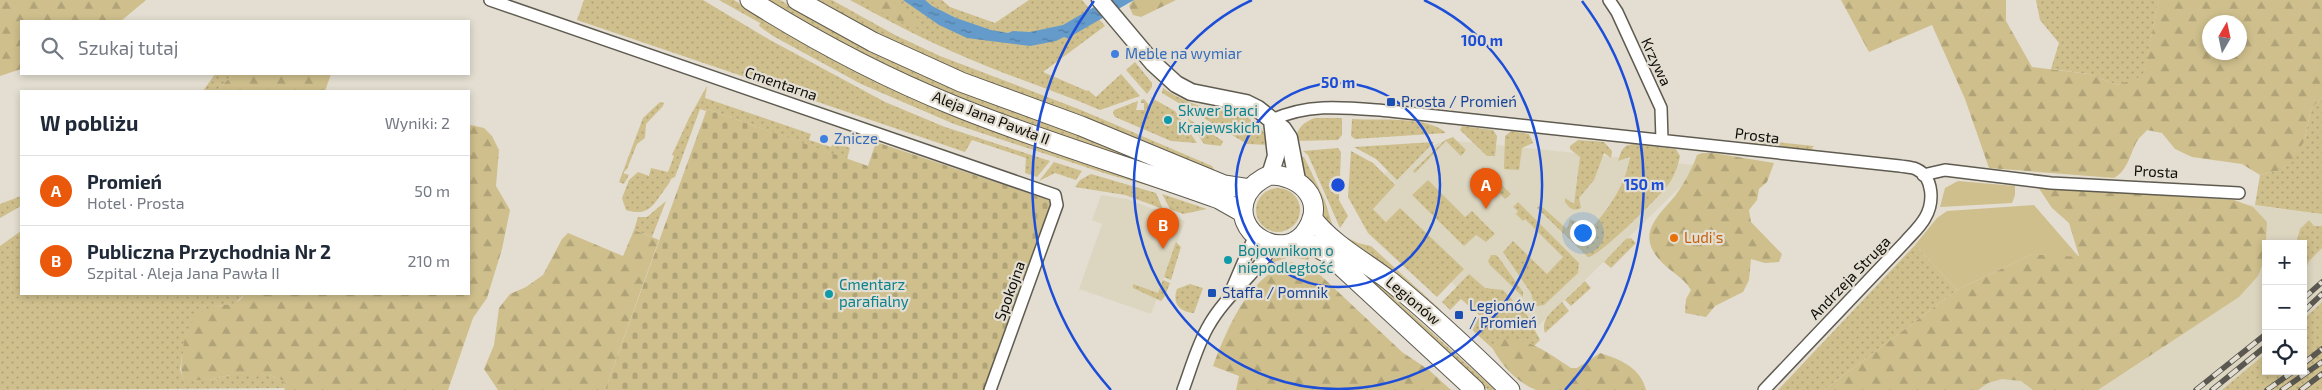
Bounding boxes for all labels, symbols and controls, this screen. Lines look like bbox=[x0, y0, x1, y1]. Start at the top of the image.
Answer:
north arrow bbox=[2202, 15, 2247, 60]
search box bbox=[20, 20, 470, 75]
text: 100 m bbox=[1461, 31, 1503, 49]
icon: search bbox=[38, 34, 66, 62]
street label: Krzywa bbox=[1638, 35, 1676, 88]
text: Szukaj tutaj bbox=[78, 36, 178, 59]
place label: Meble na wymiar bbox=[1125, 44, 1242, 62]
marker: Meble na wymiar bbox=[1109, 48, 1121, 60]
street label: Cmentarna bbox=[743, 62, 820, 104]
text: 50 m bbox=[1321, 73, 1355, 91]
street label: Aleja Jana Pawła II bbox=[930, 86, 1053, 149]
place label: Prosta / Promień bbox=[1401, 92, 1517, 110]
marker: Prosta / Promień bbox=[1385, 96, 1397, 108]
place label: Skwer Braci Krajewskich bbox=[1178, 101, 1260, 137]
text: W pobliżu bbox=[40, 110, 139, 135]
text: Wyniki: 2 bbox=[385, 113, 450, 132]
marker: Skwer Braci Krajewskich bbox=[1162, 114, 1174, 126]
street label: Prosta bbox=[1734, 123, 1780, 147]
place label: Znicze bbox=[834, 129, 878, 147]
marker: Znicze bbox=[818, 133, 830, 145]
street label: Prosta bbox=[2133, 161, 2179, 181]
pin: A bbox=[1470, 168, 1502, 209]
text: Promień bbox=[87, 170, 162, 193]
text: 150 m bbox=[1624, 175, 1664, 193]
centre of rings bbox=[1329, 176, 1347, 194]
text: A bbox=[51, 181, 61, 200]
text: 50 m bbox=[414, 181, 450, 200]
text: Hotel · Prosta bbox=[87, 193, 184, 212]
pin: B bbox=[1147, 208, 1179, 249]
your location bbox=[1570, 220, 1596, 246]
place label: Ludi's bbox=[1684, 228, 1723, 246]
marker: Ludi's bbox=[1668, 232, 1680, 244]
street label: Andrzeja Struga bbox=[1805, 232, 1894, 323]
text: Publiczna Przychodnia Nr 2 bbox=[87, 240, 331, 263]
map controls bbox=[2262, 240, 2307, 375]
button: + bbox=[2262, 240, 2307, 285]
place label: Bojownikom o niepodległość bbox=[1238, 241, 1334, 276]
text: B bbox=[51, 251, 61, 270]
text: 210 m bbox=[407, 251, 450, 270]
marker: Bojownikom o niepodległość bbox=[1222, 254, 1234, 266]
street label: Spokojna bbox=[990, 258, 1029, 323]
text: Szpital · Aleja Jana Pawła II bbox=[87, 263, 280, 282]
street label: Legionów bbox=[1383, 272, 1445, 328]
place label: Cmentarz parafialny bbox=[839, 275, 909, 310]
place label: Staffa / Pomnik bbox=[1222, 283, 1328, 301]
button: − bbox=[2262, 285, 2307, 330]
marker: Staffa / Pomnik bbox=[1206, 287, 1218, 299]
marker: Cmentarz parafialny bbox=[823, 288, 835, 300]
place label: Legionów / Promień bbox=[1469, 296, 1537, 331]
marker: Legionów / Promień bbox=[1453, 309, 1465, 321]
button: locate bbox=[2262, 330, 2307, 375]

